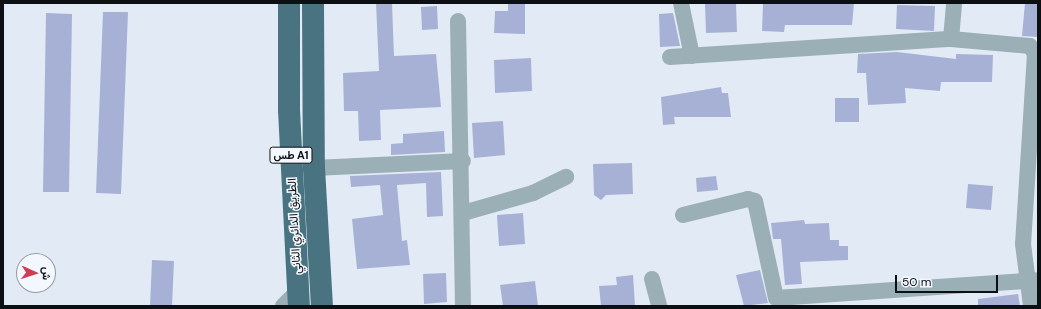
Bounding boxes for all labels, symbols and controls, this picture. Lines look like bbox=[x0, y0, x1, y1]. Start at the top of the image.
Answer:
road number: طس A1 bbox=[269, 146, 313, 164]
street label: الطريق الدائري الثاني bbox=[285, 178, 305, 274]
north arrow bbox=[16, 253, 56, 293]
text: ش bbox=[40, 267, 54, 281]
scale bar bbox=[897, 267, 1000, 293]
text: 50 m bbox=[902, 274, 931, 290]

